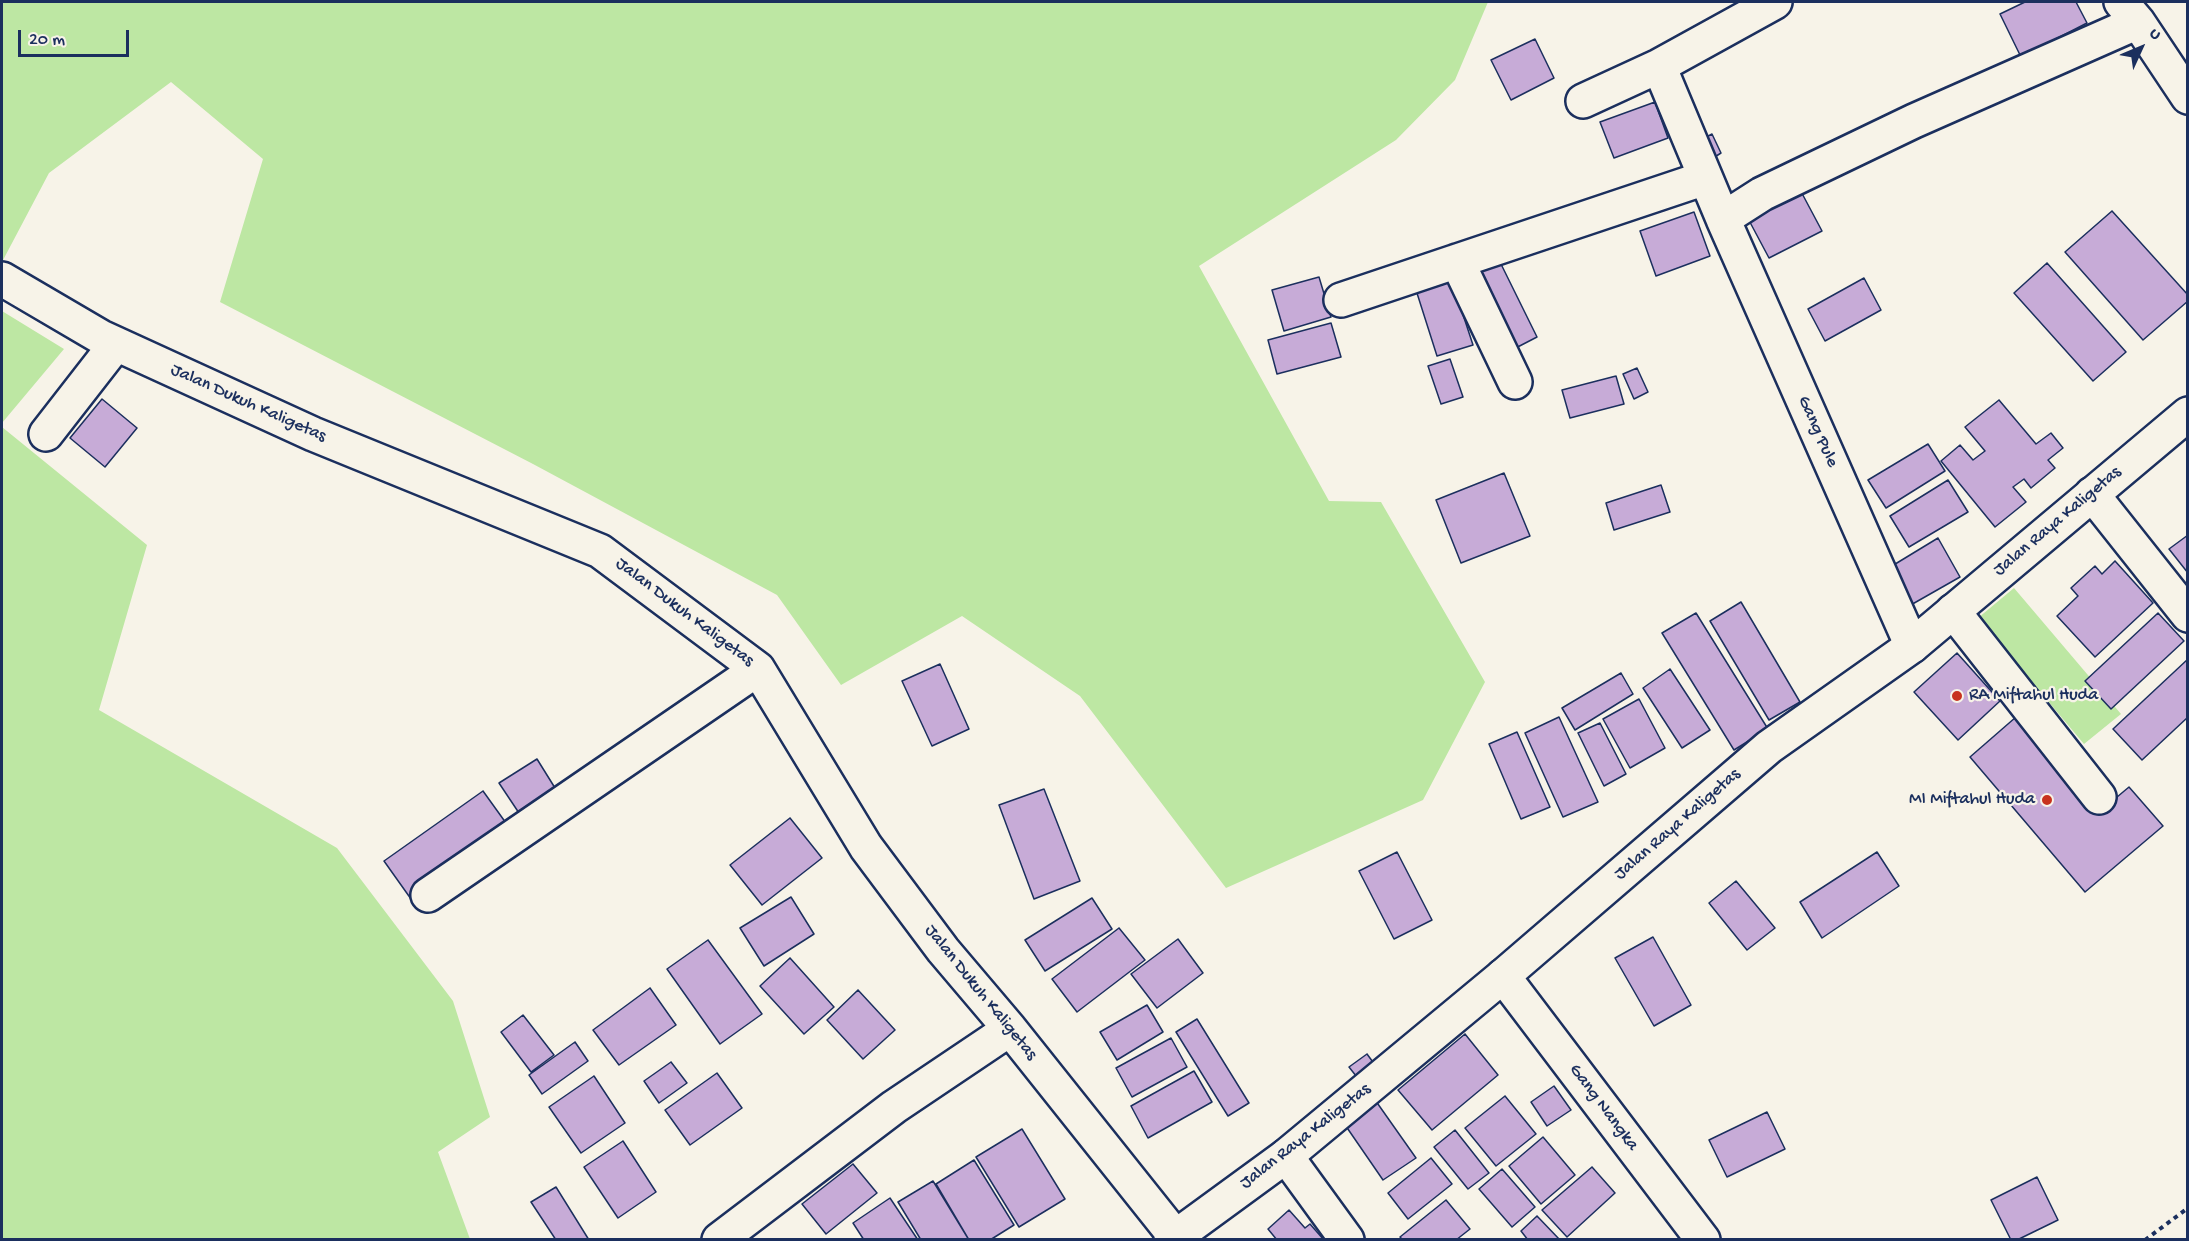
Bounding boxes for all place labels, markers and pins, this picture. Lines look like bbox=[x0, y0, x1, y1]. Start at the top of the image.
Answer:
place label: RA Miftahul Huda bbox=[1969, 685, 2098, 707]
marker: RA Miftahul Huda bbox=[1950, 689, 1964, 703]
place label: MI Miftahul Huda bbox=[1909, 789, 2035, 811]
marker: MI Miftahul Huda bbox=[2040, 793, 2054, 807]

